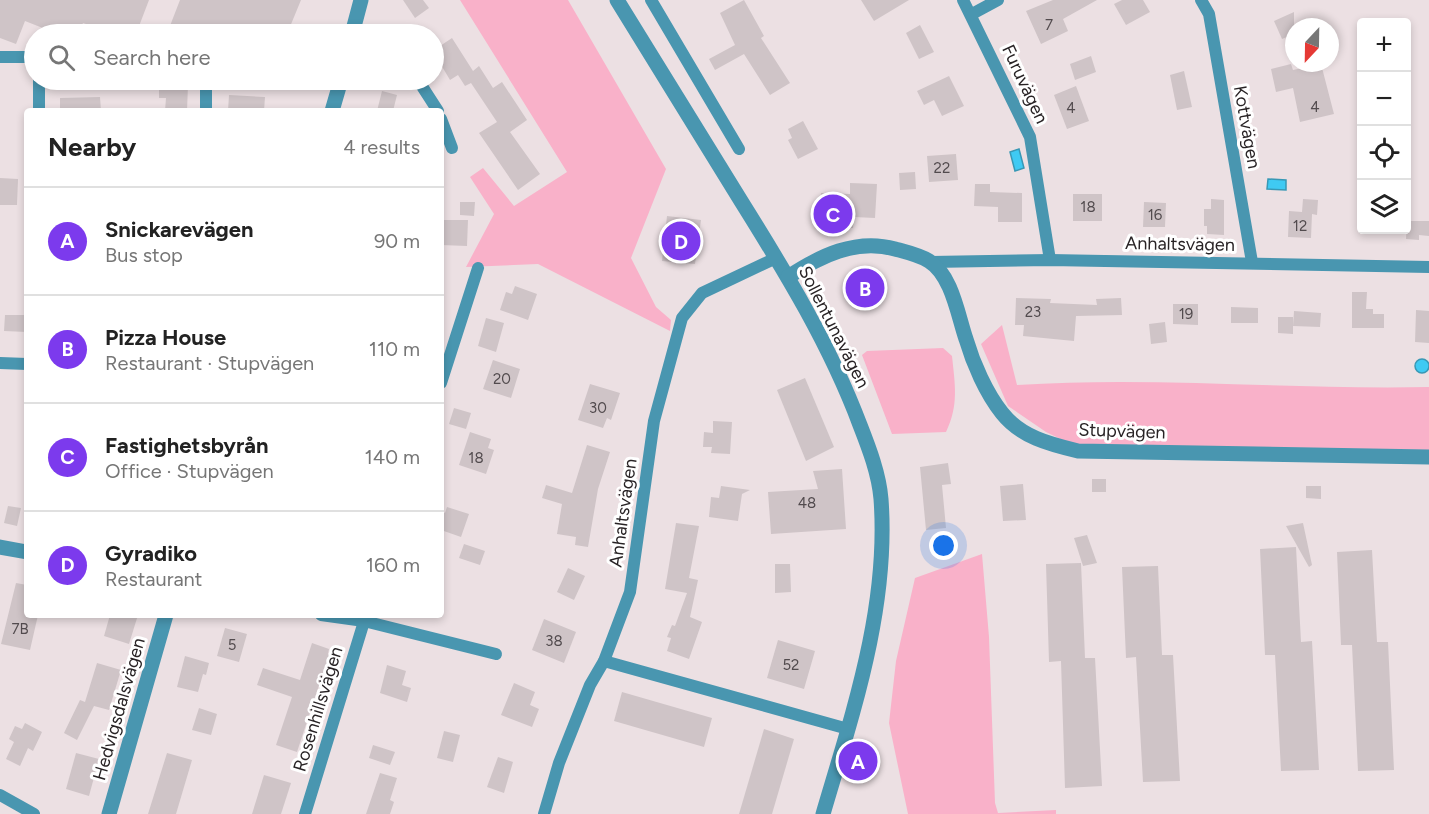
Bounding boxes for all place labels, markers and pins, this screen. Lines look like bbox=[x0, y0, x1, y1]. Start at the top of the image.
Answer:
pin: C bbox=[814, 192, 852, 236]
pin: D bbox=[662, 218, 700, 264]
pin: B bbox=[846, 266, 884, 310]
pin: A bbox=[838, 738, 878, 783]

